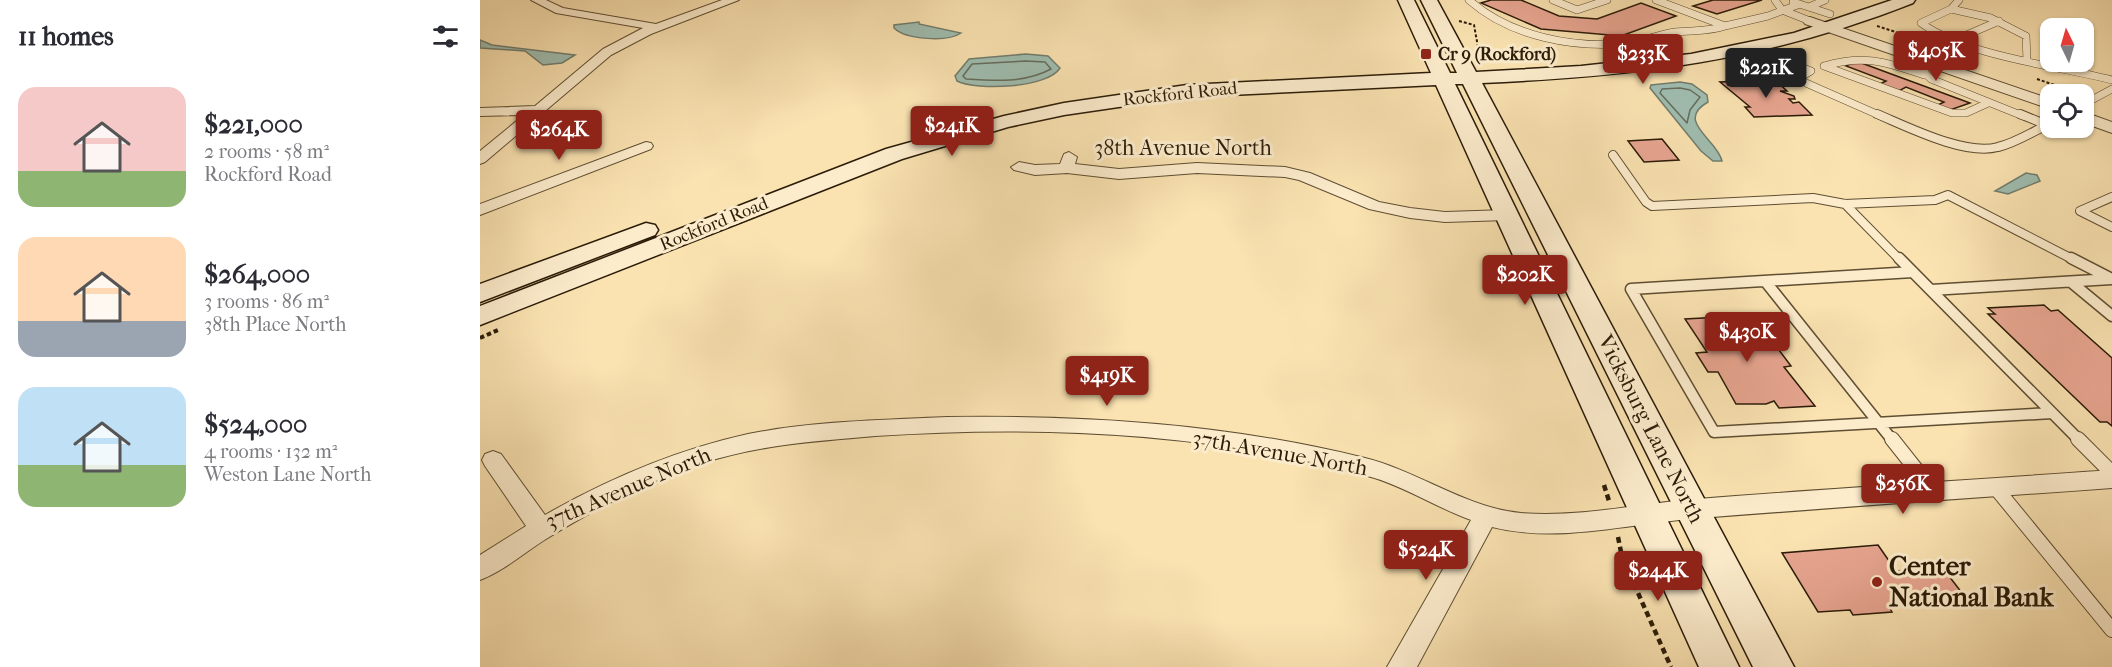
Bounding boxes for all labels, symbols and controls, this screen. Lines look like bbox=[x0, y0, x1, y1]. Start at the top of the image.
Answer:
north arrow bbox=[2040, 18, 2094, 72]
map controls bbox=[2040, 18, 2094, 138]
icon: filters bbox=[429, 20, 462, 53]
text: 11 homes bbox=[18, 21, 114, 52]
pin: $405K bbox=[1894, 31, 1978, 82]
pin: $233K bbox=[1601, 34, 1685, 85]
text: $405K bbox=[1907, 39, 1965, 62]
text: $233K bbox=[1617, 42, 1669, 65]
place label: Cr 9 (Rockford) bbox=[1438, 44, 1556, 65]
marker: Cr 9 (Rockford) bbox=[1419, 47, 1433, 61]
pin: $221K bbox=[1724, 48, 1808, 99]
text: $221K bbox=[1739, 56, 1793, 79]
street label: Rockford Road bbox=[1122, 78, 1238, 110]
button: locate bbox=[2040, 84, 2094, 138]
pin: $241K bbox=[910, 106, 994, 157]
text: $221,000 bbox=[204, 109, 303, 140]
pin: $264K bbox=[517, 110, 601, 161]
icon: home bbox=[66, 111, 138, 183]
text: $241K bbox=[925, 114, 979, 137]
text: $264K bbox=[530, 118, 588, 141]
street label: 38th Avenue North bbox=[1094, 135, 1272, 161]
text: 2 rooms · 58 m² bbox=[204, 140, 329, 163]
text: Rockford Road bbox=[204, 163, 332, 186]
street label: Rockford Road bbox=[657, 193, 771, 255]
pin: $202K bbox=[1483, 255, 1567, 306]
text: $264,000 bbox=[204, 259, 310, 290]
icon: home bbox=[66, 261, 138, 333]
text: $202K bbox=[1496, 263, 1554, 286]
text: 3 rooms · 86 m² bbox=[204, 290, 329, 313]
pin: $430K bbox=[1705, 312, 1789, 363]
text: 38th Place North bbox=[204, 313, 347, 336]
text: $430K bbox=[1719, 320, 1775, 343]
street label: Vicksburg Lane North bbox=[1592, 330, 1710, 528]
pin: $419K bbox=[1065, 356, 1149, 407]
text: $419K bbox=[1080, 364, 1134, 387]
text: $524,000 bbox=[204, 409, 307, 440]
icon: home bbox=[66, 411, 138, 483]
street label: 37th Avenue North bbox=[1190, 425, 1370, 481]
text: 4 rooms · 132 m² bbox=[204, 440, 337, 463]
street label: 37th Avenue North bbox=[541, 441, 715, 535]
text: Weston Lane North bbox=[204, 463, 372, 486]
pin: $256K bbox=[1861, 464, 1945, 515]
text: $256K bbox=[1875, 472, 1931, 495]
pin: $524K bbox=[1384, 530, 1468, 581]
text: $524K bbox=[1398, 538, 1454, 561]
place label: Center National Bank bbox=[1889, 550, 2054, 613]
pin: $244K bbox=[1616, 551, 1700, 602]
text: $244K bbox=[1628, 559, 1688, 582]
marker: Center National Bank bbox=[1870, 575, 1884, 589]

